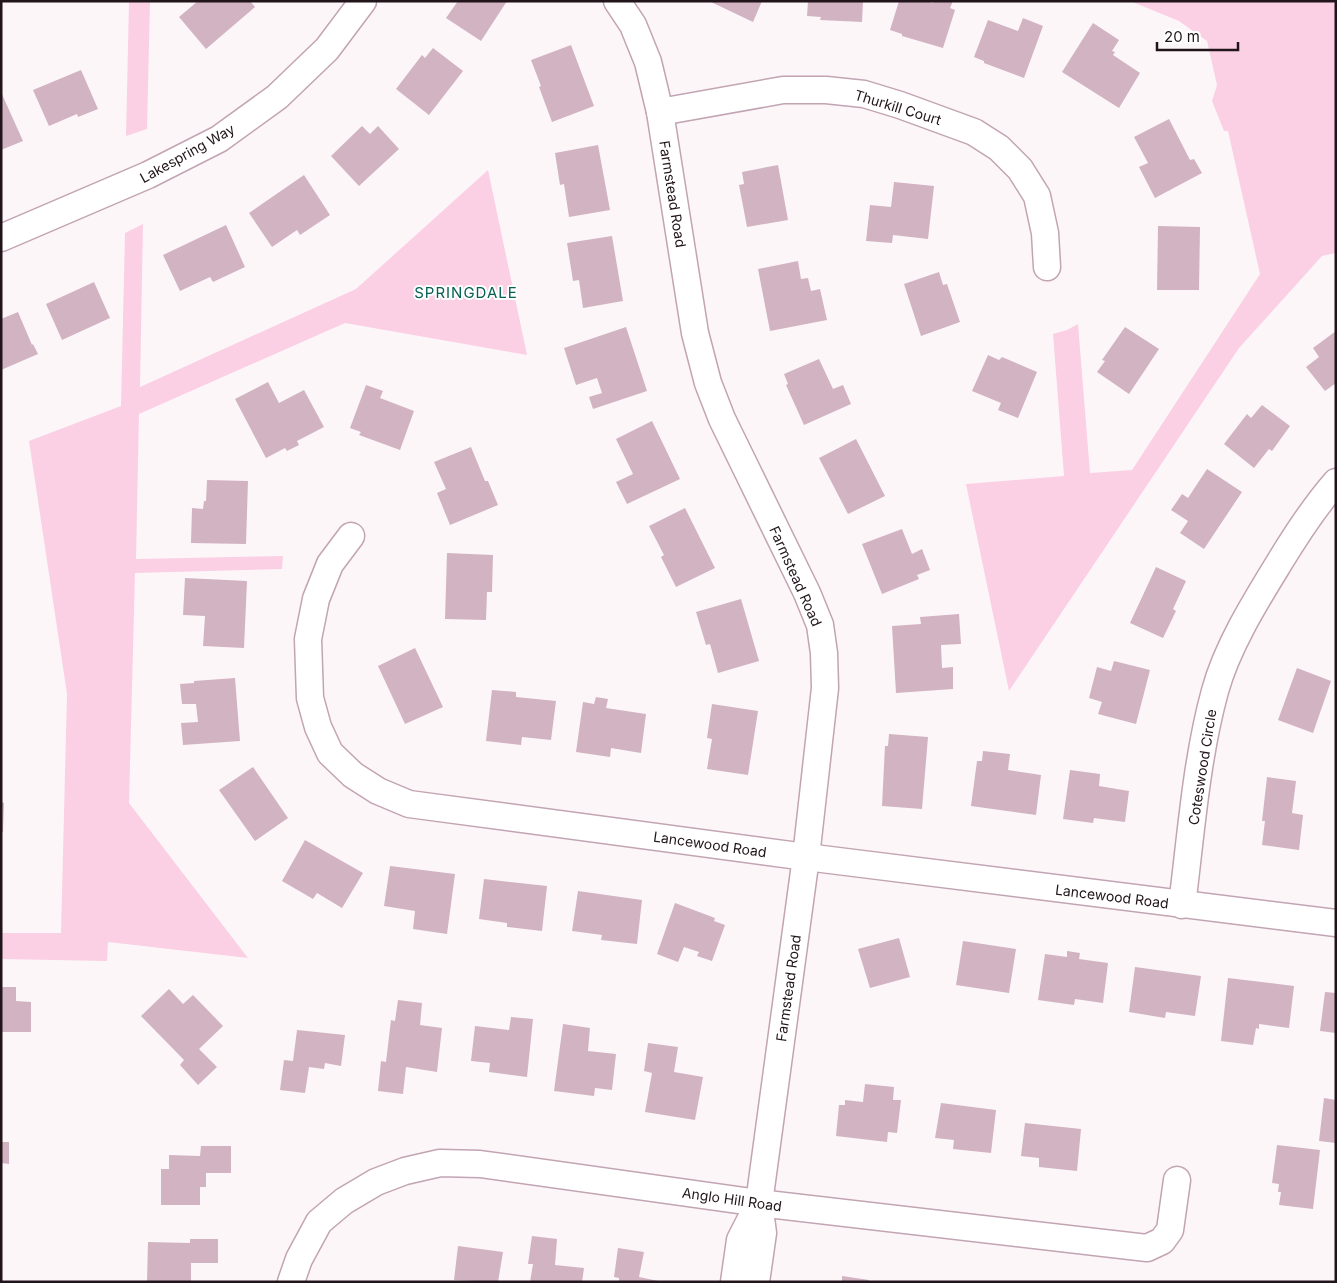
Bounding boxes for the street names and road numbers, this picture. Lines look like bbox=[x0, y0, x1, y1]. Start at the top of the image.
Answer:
street label: Thurkill Court bbox=[853, 86, 944, 128]
street label: Lakespring Way bbox=[137, 120, 237, 186]
street label: Farmstead Road bbox=[656, 139, 690, 249]
street label: Farmstead Road bbox=[766, 523, 826, 629]
street label: Coteswood Circle bbox=[1184, 708, 1220, 826]
street label: Lancewood Road bbox=[652, 828, 768, 860]
street label: Lancewood Road bbox=[1054, 881, 1170, 911]
street label: Farmstead Road bbox=[772, 933, 804, 1043]
street label: Anglo Hill Road bbox=[681, 1184, 783, 1214]

